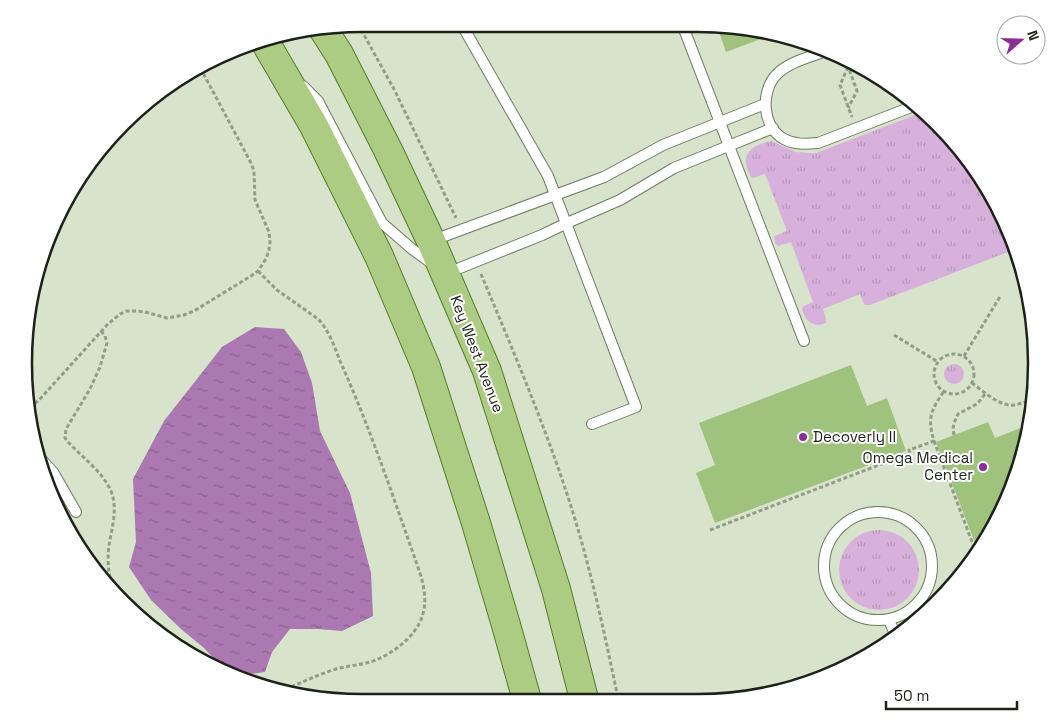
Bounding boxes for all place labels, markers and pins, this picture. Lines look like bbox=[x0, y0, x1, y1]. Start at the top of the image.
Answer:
place label: Decoverly II bbox=[813, 427, 896, 446]
marker: Decoverly II bbox=[797, 431, 809, 443]
place label: Omega Medical Center bbox=[863, 448, 973, 484]
marker: Omega Medical Center bbox=[977, 461, 989, 473]

